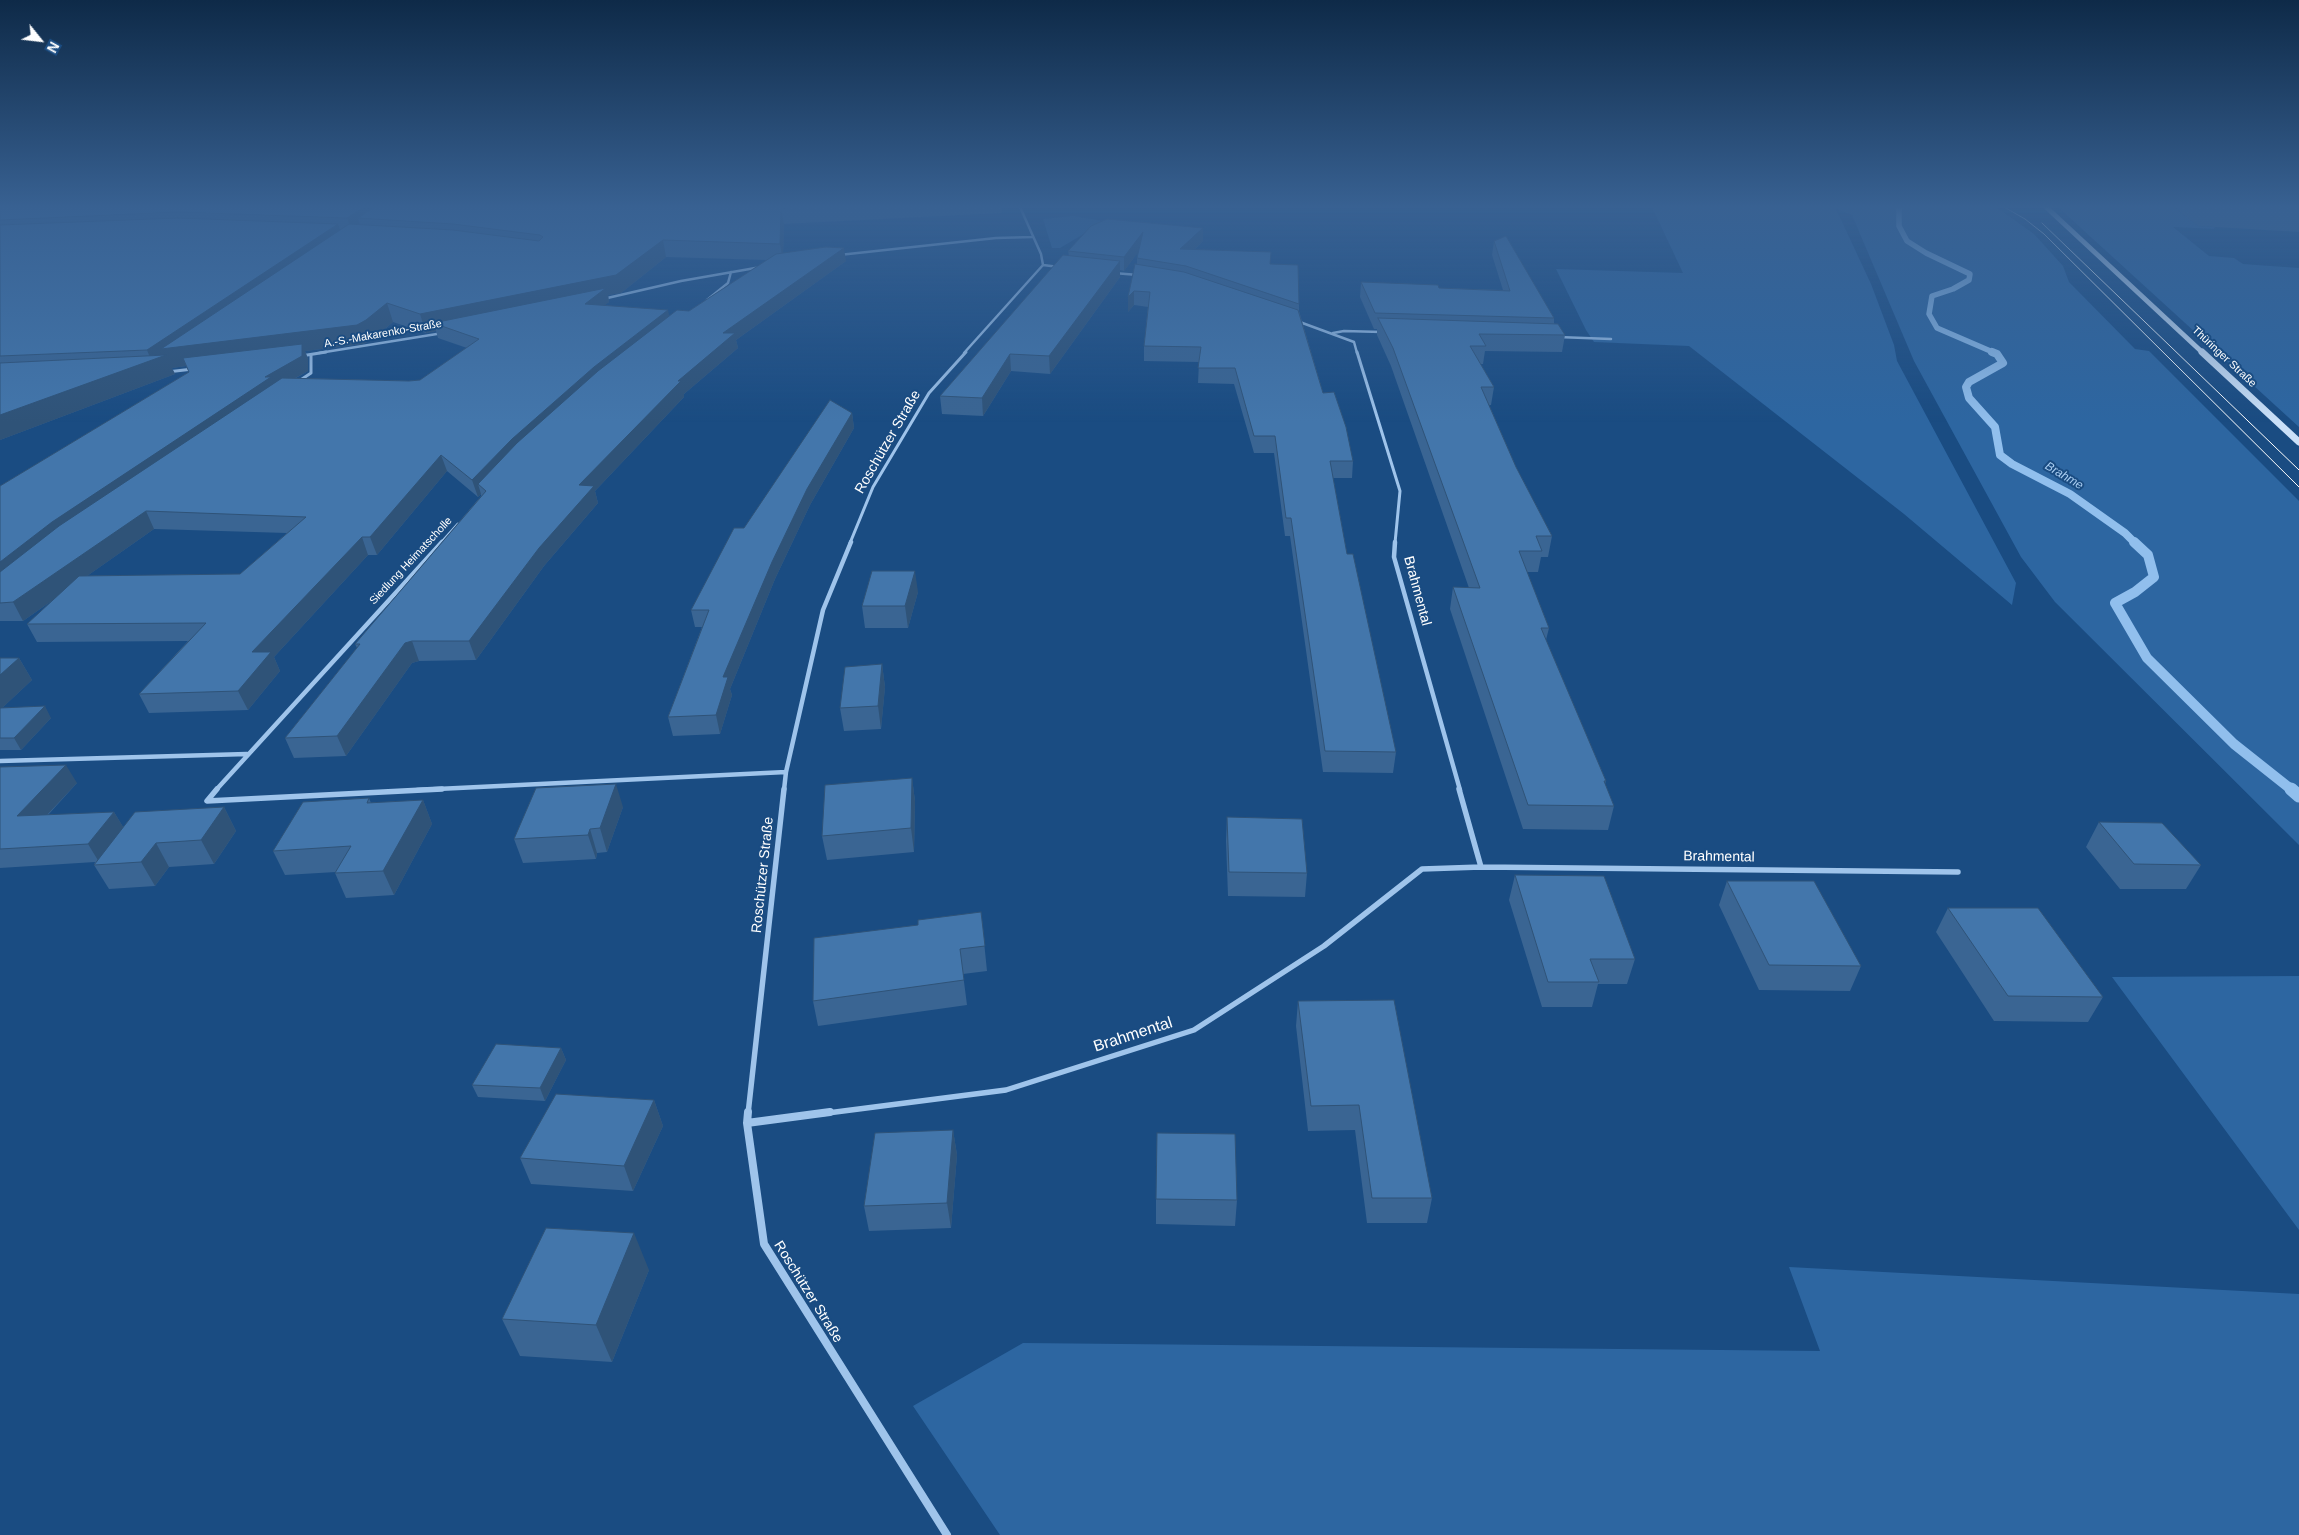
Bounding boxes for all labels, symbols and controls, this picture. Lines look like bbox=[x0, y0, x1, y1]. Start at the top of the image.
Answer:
north arrow bbox=[15, 15, 65, 65]
text: N bbox=[44, 39, 63, 56]
street label: A.-S.-Makarenko-Straße bbox=[323, 317, 443, 351]
street label: Thüringer Straße bbox=[2189, 324, 2259, 390]
street label: Roschützer Straße bbox=[852, 387, 924, 497]
water label: Brahme bbox=[2042, 459, 2086, 493]
street label: Siedlung Heimatscholle bbox=[367, 514, 455, 608]
street label: Brahmental bbox=[1400, 554, 1434, 628]
street label: Roschützer Straße bbox=[749, 816, 777, 934]
street label: Brahmental bbox=[1683, 848, 1755, 866]
street label: Brahmental bbox=[1091, 1013, 1175, 1057]
street label: Roschützer Straße bbox=[770, 1238, 846, 1346]

